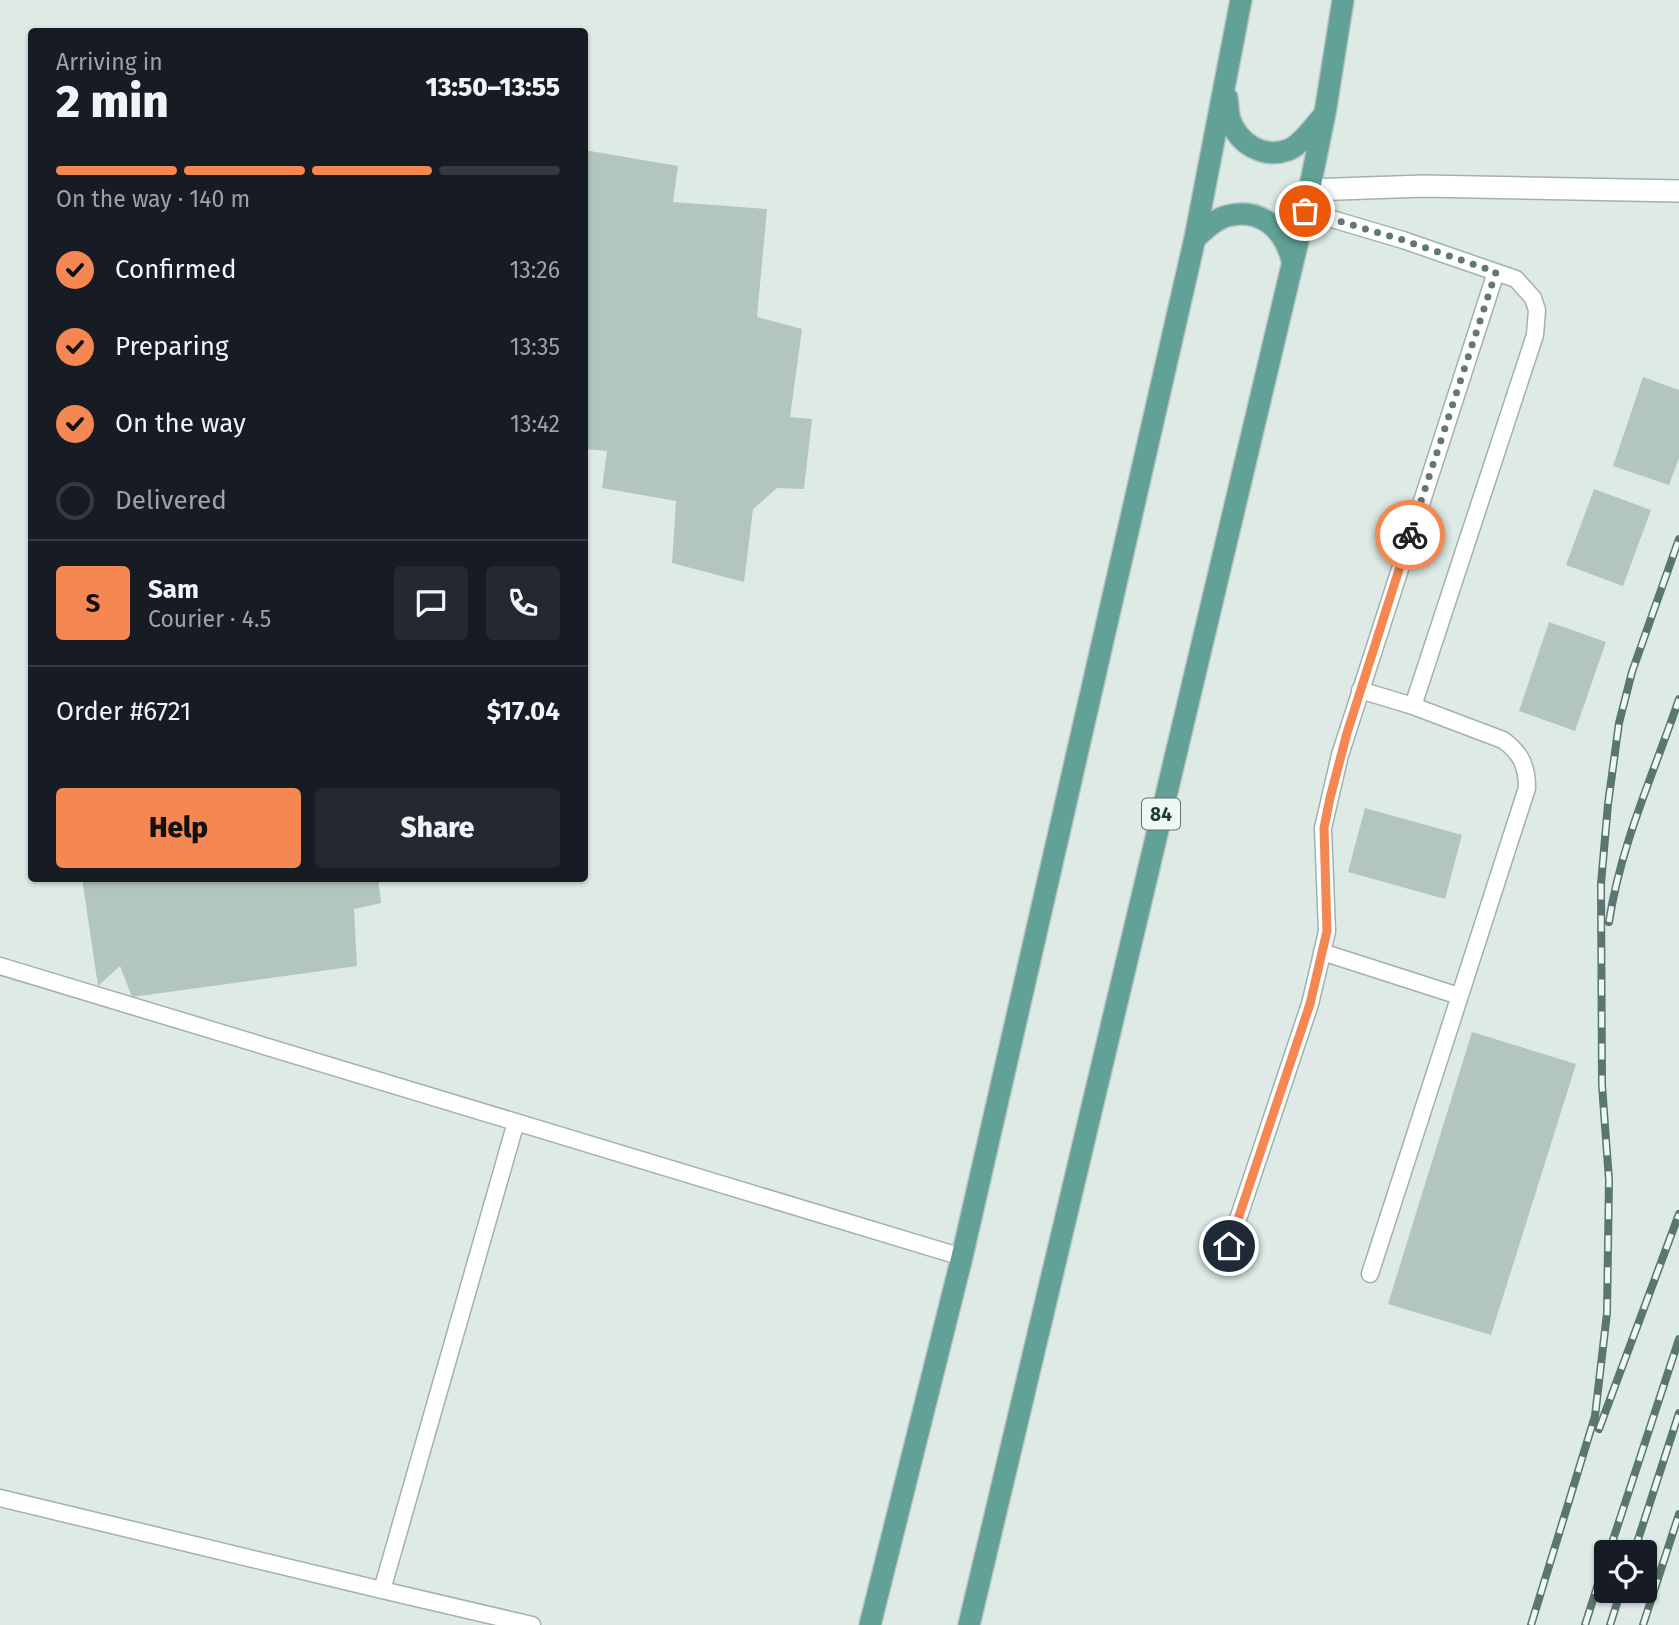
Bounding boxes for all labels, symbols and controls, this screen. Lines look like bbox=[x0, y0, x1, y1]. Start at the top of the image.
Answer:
text: Arriving in bbox=[56, 48, 163, 76]
text: 13:50–13:55 bbox=[426, 72, 560, 103]
text: 2 min bbox=[56, 74, 169, 129]
pin bbox=[1275, 181, 1335, 241]
text: On the way · 140 m bbox=[56, 185, 250, 213]
icon: bag bbox=[1286, 192, 1324, 230]
icon: check bbox=[56, 251, 94, 289]
text: Confirmed bbox=[115, 254, 236, 285]
text: 13:26 bbox=[509, 256, 560, 284]
icon: check bbox=[56, 328, 94, 366]
text: Preparing bbox=[115, 331, 228, 362]
text: 13:35 bbox=[510, 333, 560, 361]
icon: check bbox=[56, 405, 94, 443]
text: On the way bbox=[115, 408, 246, 439]
text: 13:42 bbox=[510, 410, 560, 438]
text: Delivered bbox=[115, 485, 227, 516]
courier bbox=[1375, 500, 1445, 570]
icon: bike bbox=[1391, 516, 1429, 554]
button: chat bbox=[394, 566, 468, 640]
button: phone bbox=[486, 566, 560, 640]
text: Sam bbox=[148, 574, 199, 605]
text: S bbox=[86, 588, 100, 619]
text: Courier · 4.5 bbox=[148, 605, 271, 633]
text: Order #6721 bbox=[56, 696, 191, 727]
text: $17.04 bbox=[487, 696, 560, 727]
button: Help bbox=[56, 788, 301, 868]
button: Share bbox=[315, 788, 560, 868]
road number: 84 bbox=[1142, 799, 1180, 830]
pin bbox=[1199, 1216, 1259, 1276]
icon: home bbox=[1210, 1227, 1248, 1265]
map controls bbox=[1594, 1540, 1657, 1603]
button: locate bbox=[1594, 1540, 1657, 1603]

